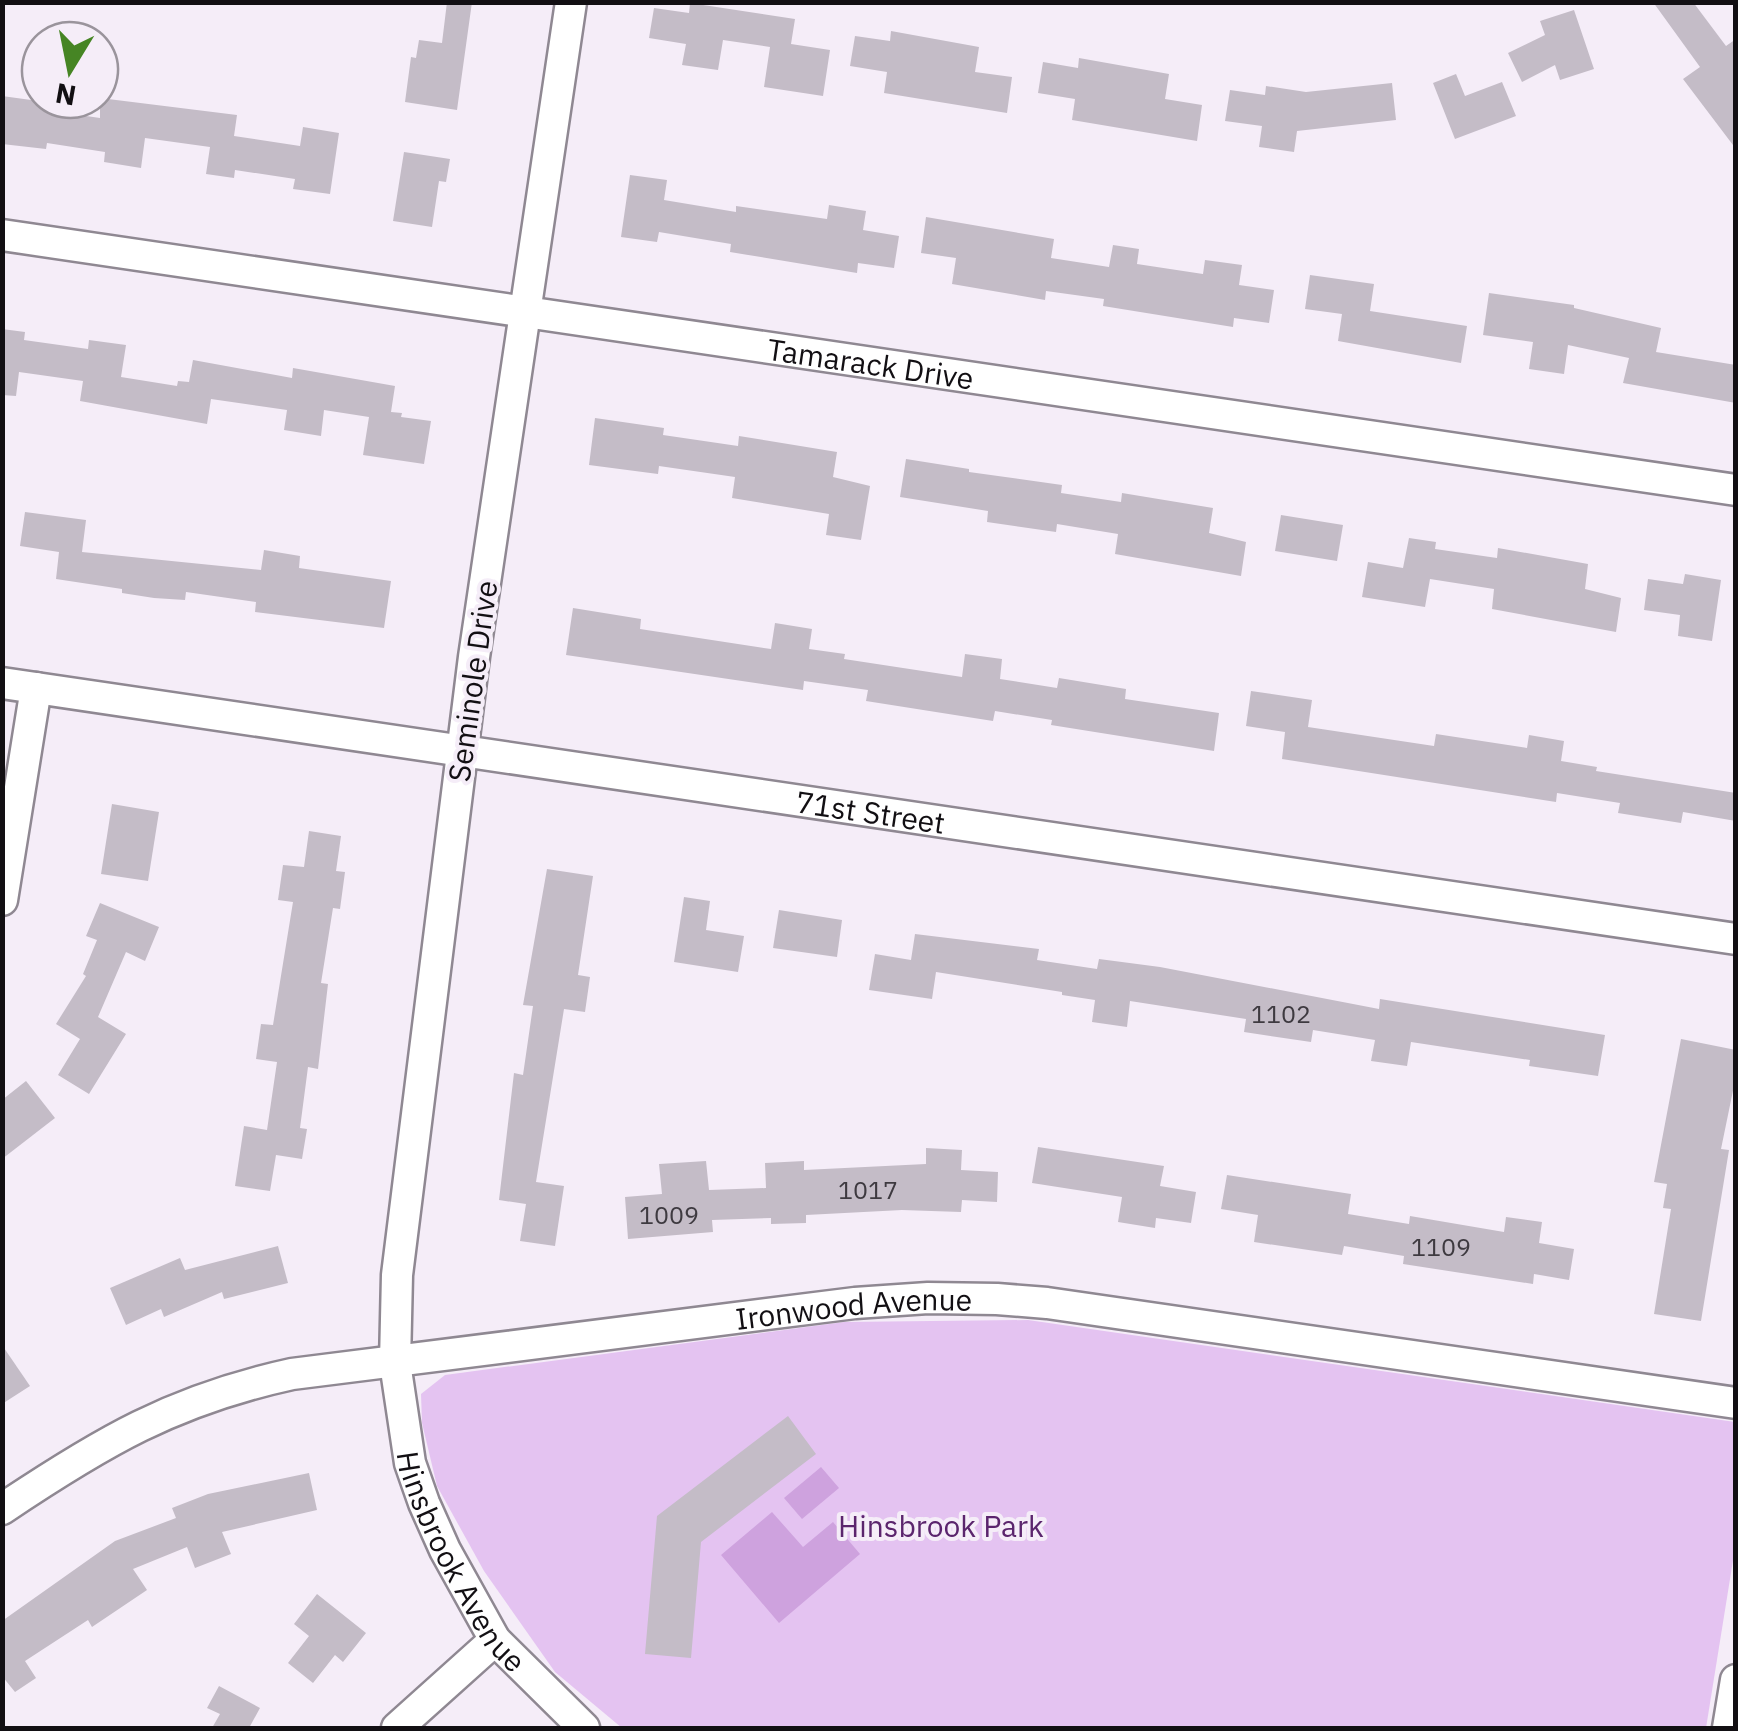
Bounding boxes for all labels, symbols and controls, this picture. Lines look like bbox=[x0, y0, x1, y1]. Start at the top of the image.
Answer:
north arrow bbox=[20, 20, 120, 120]
text: N bbox=[52, 75, 79, 115]
street label: Tamarack Drive bbox=[765, 328, 976, 397]
street label: Seminole Drive bbox=[439, 578, 505, 784]
street label: 71st Street bbox=[793, 781, 948, 842]
house number: 1102 bbox=[1251, 997, 1311, 1030]
house number: 1017 bbox=[838, 1173, 898, 1206]
house number: 1009 bbox=[639, 1198, 699, 1231]
house number: 1109 bbox=[1411, 1230, 1471, 1263]
street label: Ironwood Avenue bbox=[733, 1278, 972, 1337]
street label: Hinsbrook Avenue bbox=[389, 1448, 535, 1680]
park label: Hinsbrook Park bbox=[838, 1506, 1044, 1545]

